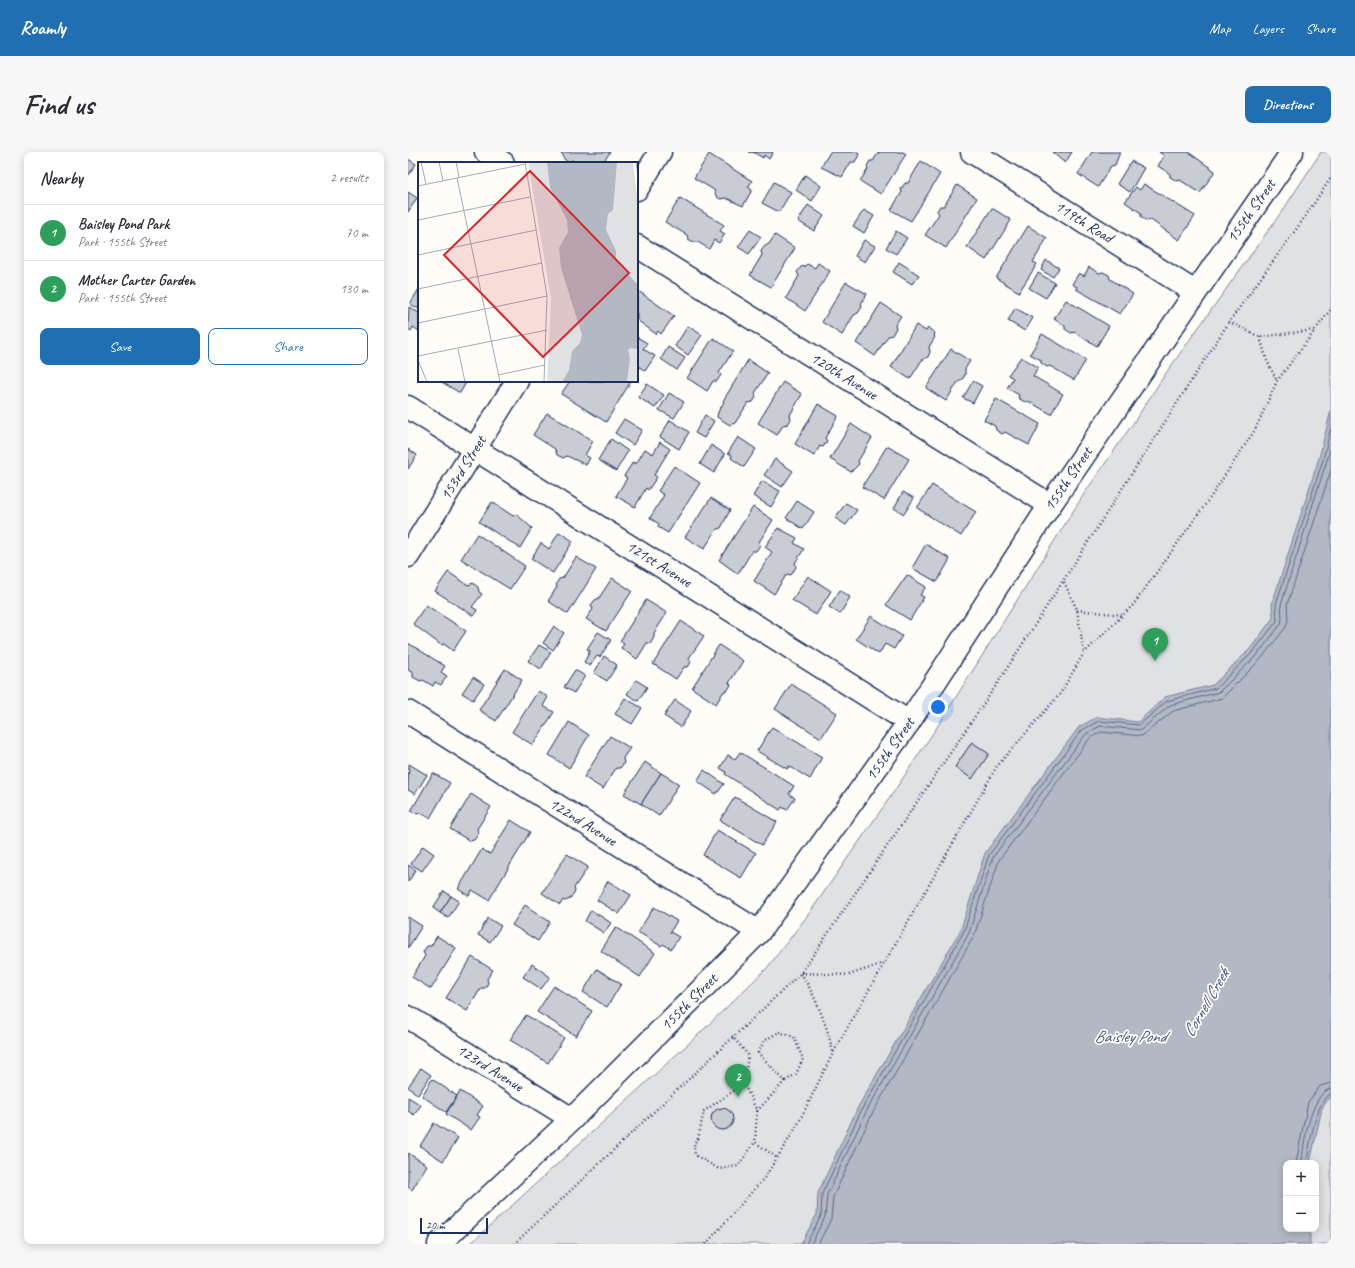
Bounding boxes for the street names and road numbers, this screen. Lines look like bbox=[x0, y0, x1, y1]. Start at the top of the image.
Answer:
street label: 155th Street bbox=[1222, 174, 1281, 246]
street label: 119th Road bbox=[1051, 196, 1119, 249]
street label: 120th Avenue bbox=[807, 348, 883, 405]
street label: 153rd Street bbox=[435, 431, 491, 504]
street label: 155th Street bbox=[1039, 442, 1098, 515]
street label: 121st Avenue bbox=[623, 536, 697, 593]
street label: 155th Street bbox=[861, 712, 920, 784]
street label: 122nd Avenue bbox=[546, 793, 622, 852]
street label: 155th Street bbox=[656, 968, 723, 1035]
street label: 123rd Avenue bbox=[453, 1040, 528, 1097]

